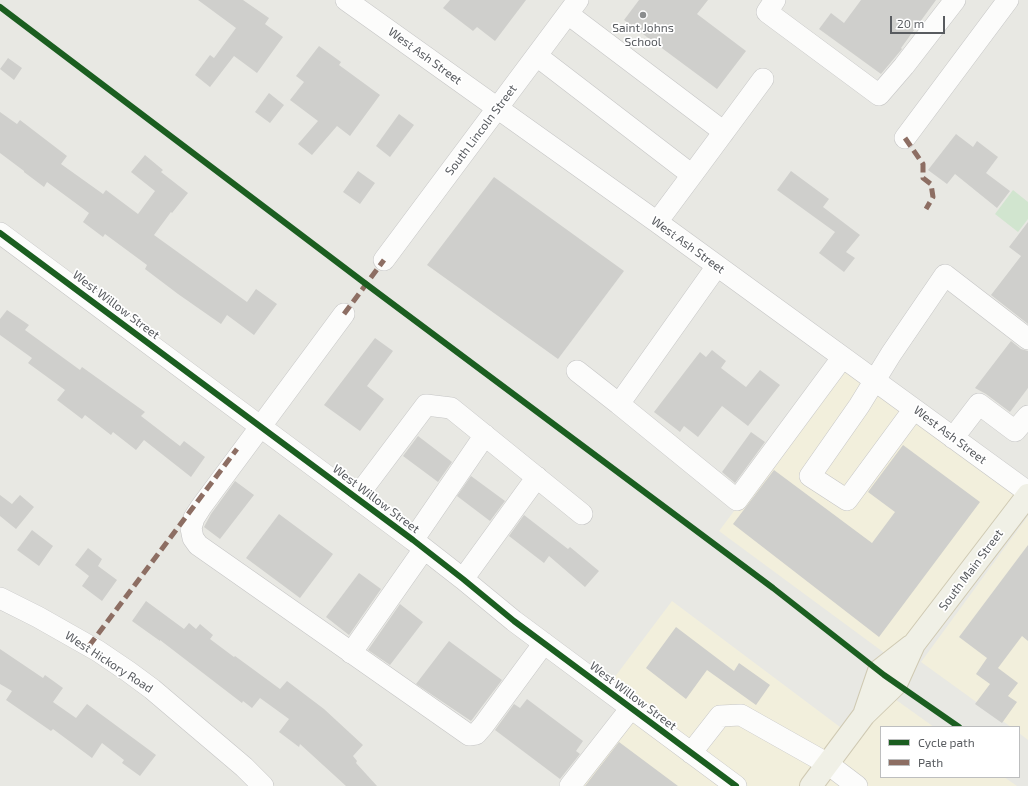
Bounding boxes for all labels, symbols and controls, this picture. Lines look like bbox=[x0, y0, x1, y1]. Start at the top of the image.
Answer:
scale bar bbox=[892, 8, 947, 34]
marker: Saint Johns School bbox=[638, 10, 648, 20]
text: 20 m bbox=[897, 16, 924, 30]
place label: Saint Johns School bbox=[612, 21, 674, 49]
street label: West Ash Street bbox=[385, 24, 465, 88]
street label: South Lincoln Street bbox=[442, 82, 520, 178]
street label: West Ash Street bbox=[648, 213, 728, 277]
street label: West Willow Street bbox=[70, 268, 162, 342]
street label: West Ash Street bbox=[911, 403, 989, 467]
street label: West Willow Street bbox=[330, 462, 422, 536]
street label: South Main Street bbox=[936, 527, 1006, 613]
street label: West Hickory Road bbox=[62, 628, 156, 696]
street label: West Willow Street bbox=[587, 659, 679, 733]
legend bbox=[880, 726, 1020, 778]
text: Cycle path bbox=[918, 735, 975, 749]
text: Path bbox=[918, 755, 943, 769]

